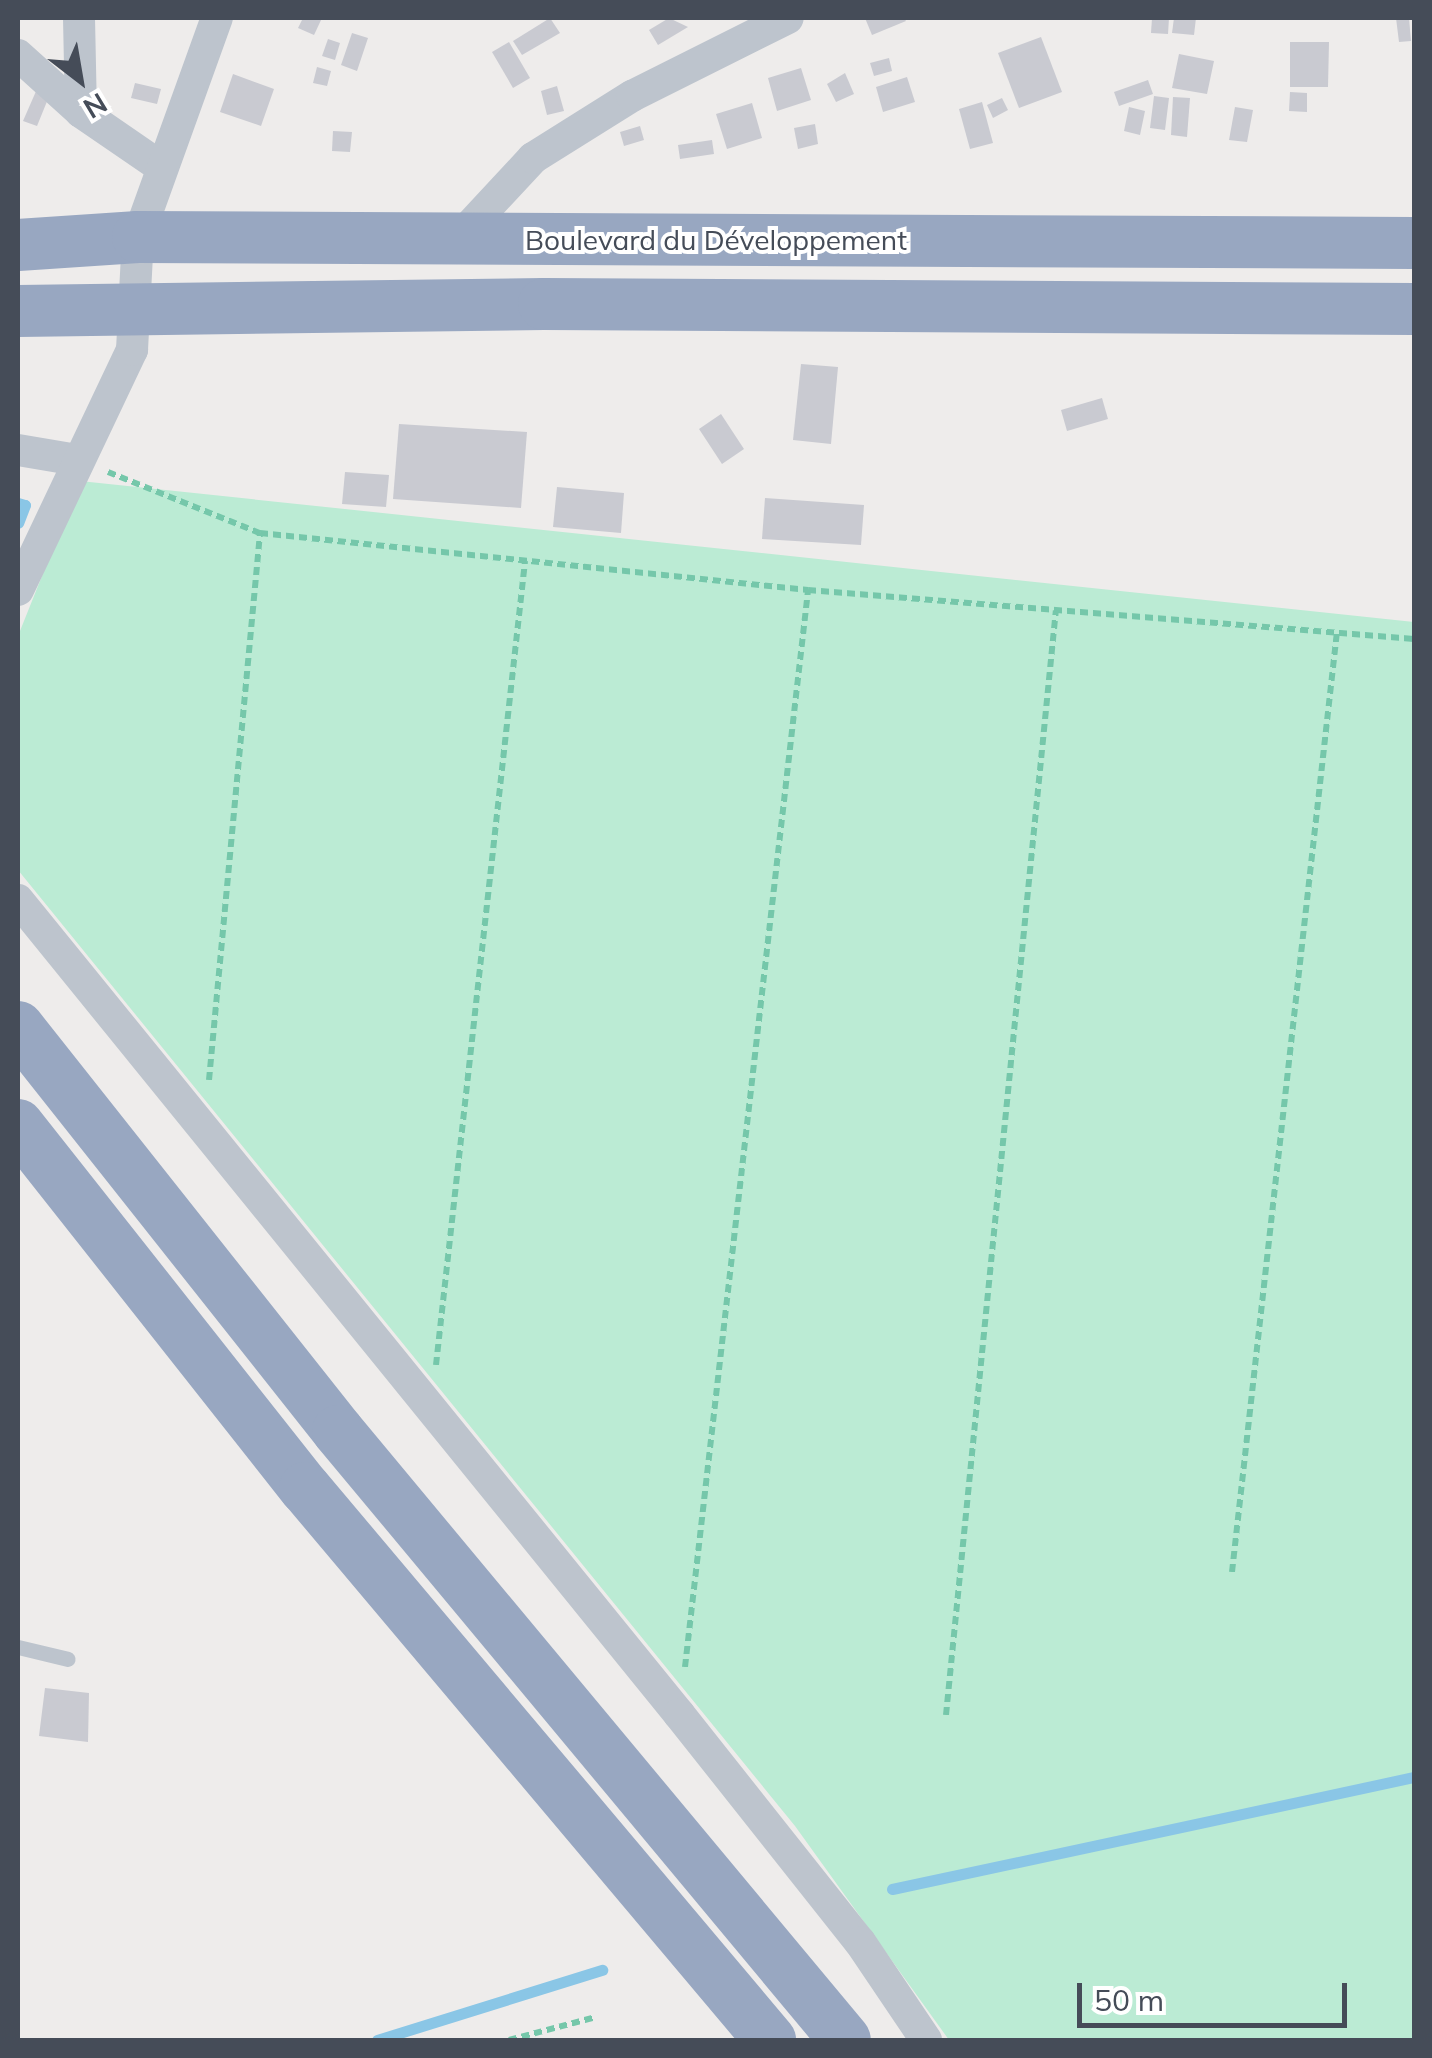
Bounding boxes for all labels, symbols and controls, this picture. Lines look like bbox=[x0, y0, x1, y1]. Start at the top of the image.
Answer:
north arrow bbox=[30, 30, 130, 130]
text: N bbox=[78, 86, 114, 127]
street label: Boulevard du Développement bbox=[525, 223, 907, 257]
scale bar bbox=[1082, 1963, 1352, 2025]
text: 50 m bbox=[1094, 1981, 1164, 2019]

